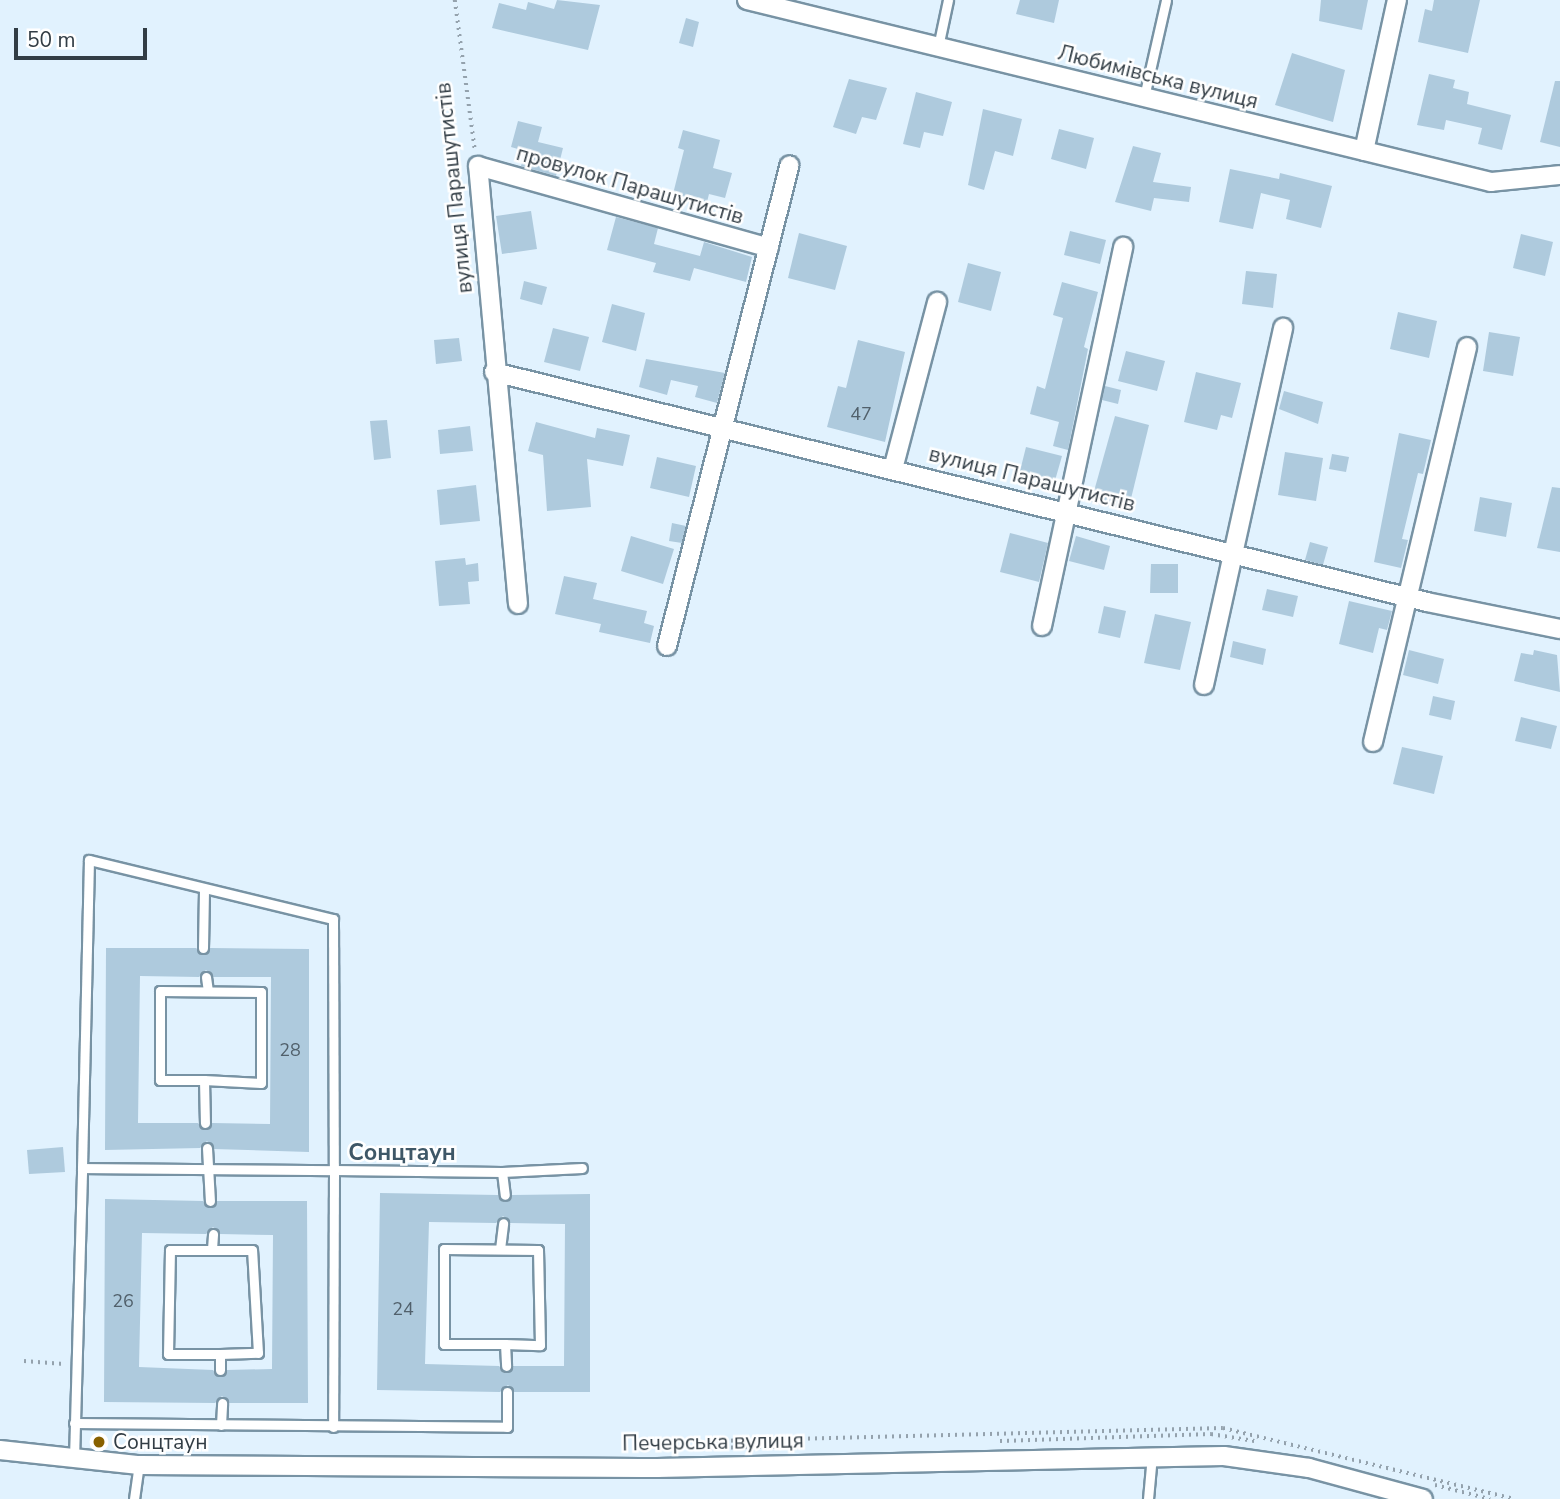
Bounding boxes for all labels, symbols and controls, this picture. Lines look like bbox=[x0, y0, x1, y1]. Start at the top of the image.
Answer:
scale bar bbox=[18, 14, 150, 58]
text: 50 m bbox=[27, 26, 76, 54]
street label: Любимівська вулиця bbox=[1055, 40, 1261, 114]
street label: вулиця Парашутистів bbox=[430, 81, 478, 295]
street label: провулок Парашутистів bbox=[514, 140, 746, 230]
house number: 47 bbox=[850, 403, 872, 425]
street label: вулиця Парашутистів bbox=[926, 441, 1138, 517]
house number: 28 bbox=[279, 1039, 301, 1061]
district label: Сонцтаун bbox=[348, 1139, 456, 1167]
house number: 26 bbox=[112, 1290, 134, 1312]
house number: 24 bbox=[392, 1298, 414, 1320]
street label: Печерська вулиця bbox=[622, 1428, 804, 1456]
place label: Сонцтаун bbox=[113, 1429, 208, 1455]
marker: Сонцтаун bbox=[91, 1434, 107, 1450]

